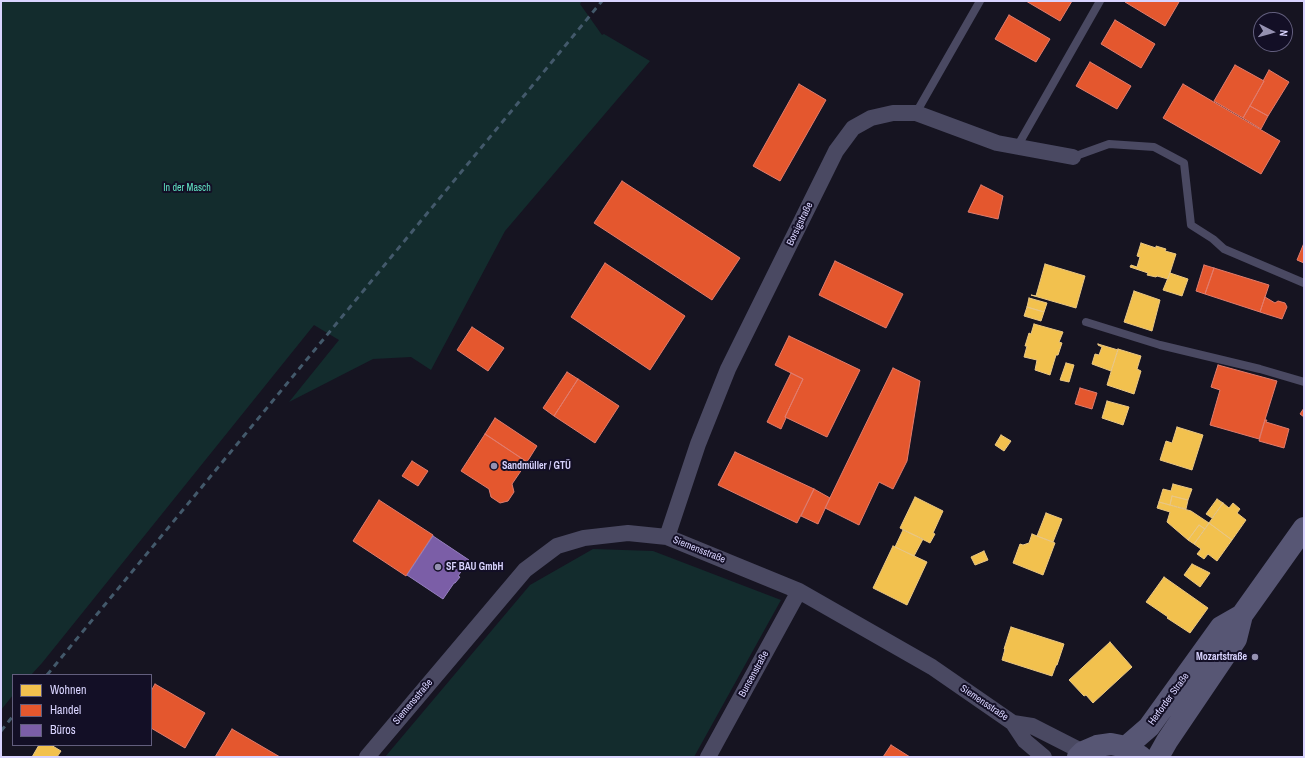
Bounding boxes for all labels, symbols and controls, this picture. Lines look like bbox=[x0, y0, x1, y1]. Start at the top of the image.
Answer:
north arrow bbox=[1253, 12, 1293, 52]
text: N bbox=[1277, 29, 1291, 37]
park label: In der Masch bbox=[163, 182, 211, 194]
street label: Borsigstraße bbox=[784, 200, 816, 248]
place label: Sandmüller / GTÜ bbox=[502, 460, 571, 472]
marker: Sandmüller / GTÜ bbox=[489, 461, 499, 471]
street label: Siemensstraße bbox=[671, 534, 727, 566]
place label: SF BAU GmbH bbox=[446, 561, 503, 573]
marker: SF BAU GmbH bbox=[433, 562, 443, 572]
street label: Bunsenstraße bbox=[736, 649, 772, 699]
place label: Mozartstraße bbox=[1196, 651, 1247, 663]
marker: Mozartstraße bbox=[1250, 652, 1260, 662]
street label: Herforder Straße bbox=[1146, 671, 1192, 727]
legend bbox=[12, 674, 152, 746]
street label: Siemensstraße bbox=[391, 677, 435, 727]
text: Wohnen bbox=[50, 682, 86, 698]
street label: Siemensstraße bbox=[958, 682, 1010, 724]
text: Handel bbox=[50, 702, 81, 718]
text: Büros bbox=[50, 722, 76, 738]

